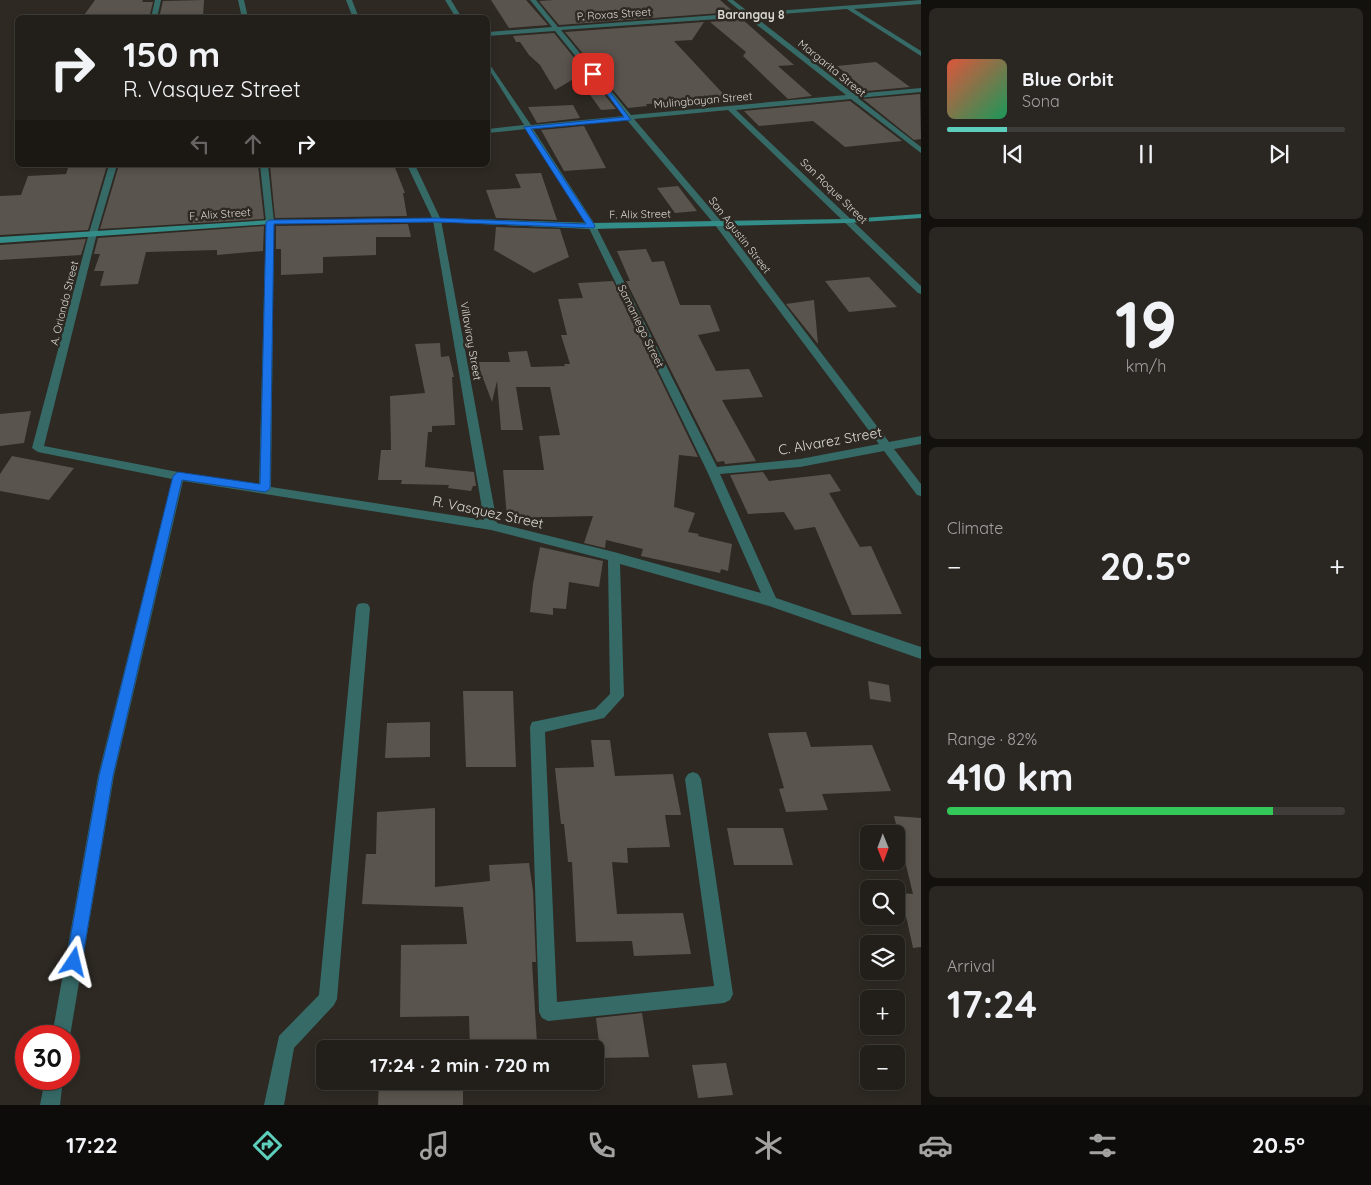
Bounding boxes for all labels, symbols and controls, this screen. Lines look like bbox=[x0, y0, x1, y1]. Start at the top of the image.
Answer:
street label: P. Roxas Street bbox=[576, 4, 652, 24]
district label: Barangay 8 bbox=[717, 7, 785, 22]
text: 150 m bbox=[123, 32, 220, 76]
icon: right bbox=[40, 35, 105, 100]
street label: Margarita Street bbox=[795, 36, 869, 100]
pin bbox=[572, 53, 614, 95]
icon: arrive bbox=[579, 60, 607, 88]
text: Blue Orbit bbox=[1022, 67, 1114, 91]
text: R. Vasquez Street bbox=[123, 75, 301, 103]
street label: Mulingbayan Street bbox=[653, 89, 753, 111]
text: Sona bbox=[1022, 91, 1060, 111]
icon: left bbox=[186, 130, 214, 158]
icon: ahead bbox=[239, 130, 267, 158]
icon: right bbox=[292, 130, 320, 158]
icon: previous bbox=[999, 140, 1027, 168]
icon: pause bbox=[1132, 140, 1160, 168]
icon: next bbox=[1265, 140, 1293, 168]
street label: San Roque Street bbox=[797, 155, 871, 227]
street label: San Agustin Street bbox=[706, 194, 774, 276]
street label: F. Alix Street bbox=[189, 205, 251, 223]
street label: F. Alix Street bbox=[609, 206, 671, 222]
street label: A. Oriondo Street bbox=[47, 259, 81, 347]
street label: Samaniego Street bbox=[615, 282, 667, 370]
text: 19 bbox=[1115, 283, 1177, 364]
street label: Villaviray Street bbox=[457, 301, 485, 382]
text: km/h bbox=[1126, 356, 1166, 376]
street label: C. Alvarez Street bbox=[777, 423, 884, 459]
street label: R. Vasquez Street bbox=[431, 491, 545, 533]
text: Climate bbox=[947, 518, 1003, 538]
text: 20.5° bbox=[1100, 542, 1191, 590]
text: − bbox=[947, 549, 962, 584]
text: + bbox=[1329, 549, 1345, 584]
text: Range · 82% bbox=[947, 729, 1037, 749]
text: 410 km bbox=[947, 753, 1074, 801]
north arrow bbox=[860, 825, 905, 870]
map controls bbox=[860, 825, 905, 1090]
button: search bbox=[860, 880, 905, 925]
position arrow bbox=[47, 935, 99, 987]
button: layers bbox=[860, 935, 905, 980]
text: Arrival bbox=[947, 956, 995, 976]
text: 17:24 bbox=[947, 980, 1037, 1028]
button: + bbox=[860, 990, 905, 1035]
speed limit sign: 30 bbox=[15, 1025, 80, 1090]
button: − bbox=[860, 1045, 905, 1090]
text: 17:24 · 2 min · 720 m bbox=[370, 1053, 550, 1077]
icon: directions bbox=[250, 1128, 285, 1163]
icon: music bbox=[417, 1128, 452, 1163]
icon: phone bbox=[584, 1128, 619, 1163]
icon: climate bbox=[751, 1128, 786, 1163]
icon: car bbox=[918, 1128, 953, 1163]
icon: filters bbox=[1085, 1128, 1120, 1163]
text: 17:22 bbox=[66, 1131, 118, 1159]
text: 20.5° bbox=[1252, 1131, 1305, 1159]

